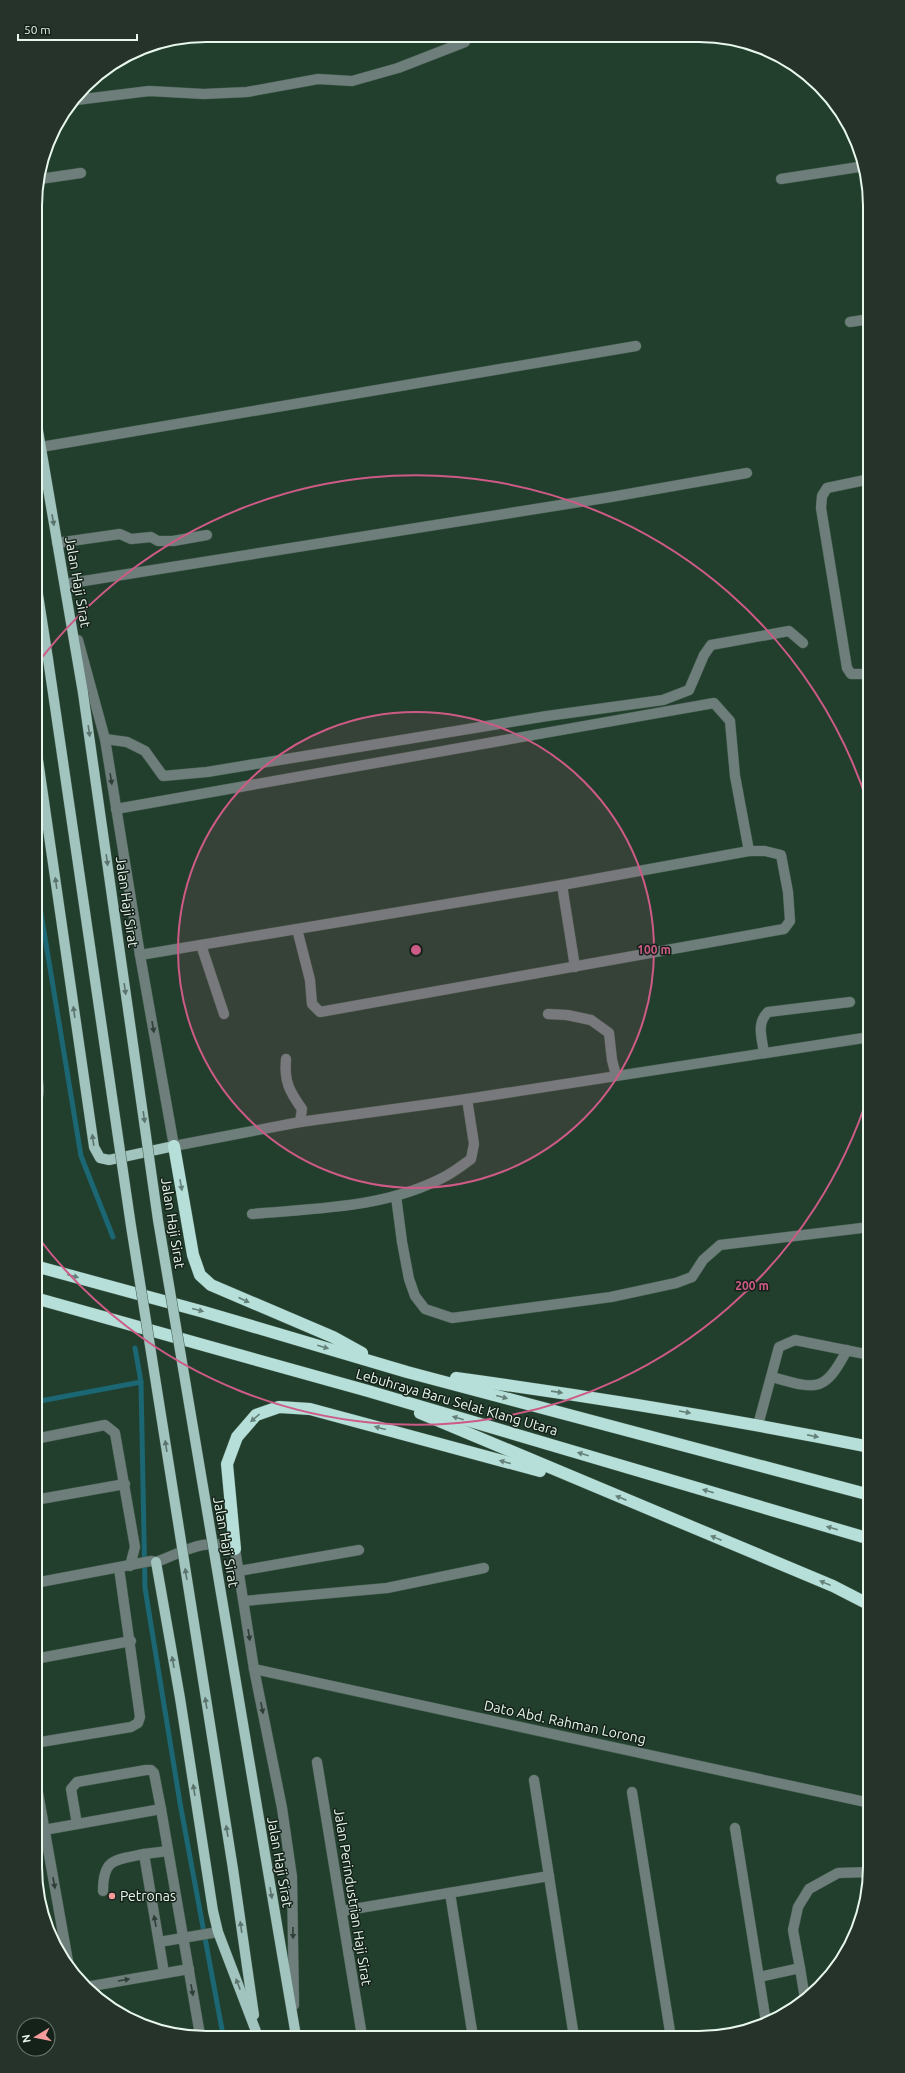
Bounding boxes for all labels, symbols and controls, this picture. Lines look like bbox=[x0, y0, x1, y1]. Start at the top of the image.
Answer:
scale bar bbox=[18, 16, 137, 42]
text: 50 m bbox=[24, 23, 51, 36]
one-way arrow bbox=[50, 514, 56, 526]
street label: Jalan Haji Sirat bbox=[62, 535, 94, 629]
one-way arrow bbox=[86, 725, 92, 737]
one-way arrow bbox=[109, 773, 115, 785]
one-way arrow bbox=[104, 854, 110, 866]
street label: Jalan Haji Sirat bbox=[113, 855, 141, 949]
one-way arrow bbox=[53, 877, 59, 889]
centre of rings bbox=[409, 943, 423, 957]
text: 100 m bbox=[637, 943, 671, 956]
one-way arrow bbox=[122, 983, 128, 995]
one-way arrow bbox=[71, 1005, 77, 1018]
one-way arrow bbox=[150, 1021, 156, 1033]
one-way arrow bbox=[140, 1111, 147, 1123]
one-way arrow bbox=[90, 1134, 96, 1146]
street label: Jalan Haji Sirat bbox=[158, 1176, 188, 1270]
one-way arrow bbox=[178, 1178, 184, 1191]
one-way arrow bbox=[67, 1274, 79, 1280]
text: 200 m bbox=[735, 1279, 769, 1292]
one-way arrow bbox=[238, 1297, 249, 1303]
one-way arrow bbox=[192, 1308, 205, 1314]
one-way arrow bbox=[317, 1344, 329, 1350]
street label: Lebuhraya Baru Selat Klang Utara bbox=[354, 1365, 560, 1439]
one-way arrow bbox=[551, 1389, 563, 1395]
one-way arrow bbox=[496, 1394, 508, 1400]
one-way arrow bbox=[679, 1409, 691, 1415]
one-way arrow bbox=[250, 1413, 260, 1422]
one-way arrow bbox=[452, 1415, 464, 1421]
one-way arrow bbox=[373, 1425, 385, 1431]
one-way arrow bbox=[807, 1433, 819, 1439]
one-way arrow bbox=[162, 1440, 168, 1452]
one-way arrow bbox=[577, 1451, 589, 1457]
one-way arrow bbox=[499, 1459, 511, 1465]
one-way arrow bbox=[701, 1488, 713, 1494]
street label: Jalan Haji Sirat bbox=[210, 1495, 242, 1589]
one-way arrow bbox=[614, 1495, 626, 1501]
one-way arrow bbox=[826, 1525, 838, 1531]
one-way arrow bbox=[709, 1534, 721, 1540]
one-way arrow bbox=[183, 1568, 189, 1580]
one-way arrow bbox=[820, 1580, 831, 1586]
one-way arrow bbox=[246, 1629, 252, 1641]
one-way arrow bbox=[170, 1656, 176, 1668]
one-way arrow bbox=[203, 1696, 209, 1709]
street label: Dato Abd. Rahman Lorong bbox=[482, 1697, 648, 1747]
one-way arrow bbox=[259, 1701, 265, 1714]
one-way arrow bbox=[191, 1784, 197, 1796]
street label: Jalan Perindustrian Haji Sirat bbox=[331, 1807, 375, 1987]
street label: Jalan Haji Sirat bbox=[264, 1815, 296, 1909]
one-way arrow bbox=[224, 1825, 230, 1837]
one-way arrow bbox=[51, 1877, 57, 1889]
one-way arrow bbox=[268, 1887, 274, 1899]
place label: Petronas bbox=[120, 1888, 176, 1904]
marker: Petronas bbox=[107, 1891, 117, 1901]
one-way arrow bbox=[152, 1915, 158, 1927]
one-way arrow bbox=[238, 1921, 244, 1933]
one-way arrow bbox=[290, 1927, 296, 1940]
one-way arrow bbox=[118, 1977, 130, 1983]
one-way arrow bbox=[235, 1978, 241, 1990]
one-way arrow bbox=[189, 1983, 195, 1996]
north arrow bbox=[16, 2017, 56, 2057]
text: N bbox=[20, 2034, 33, 2044]

